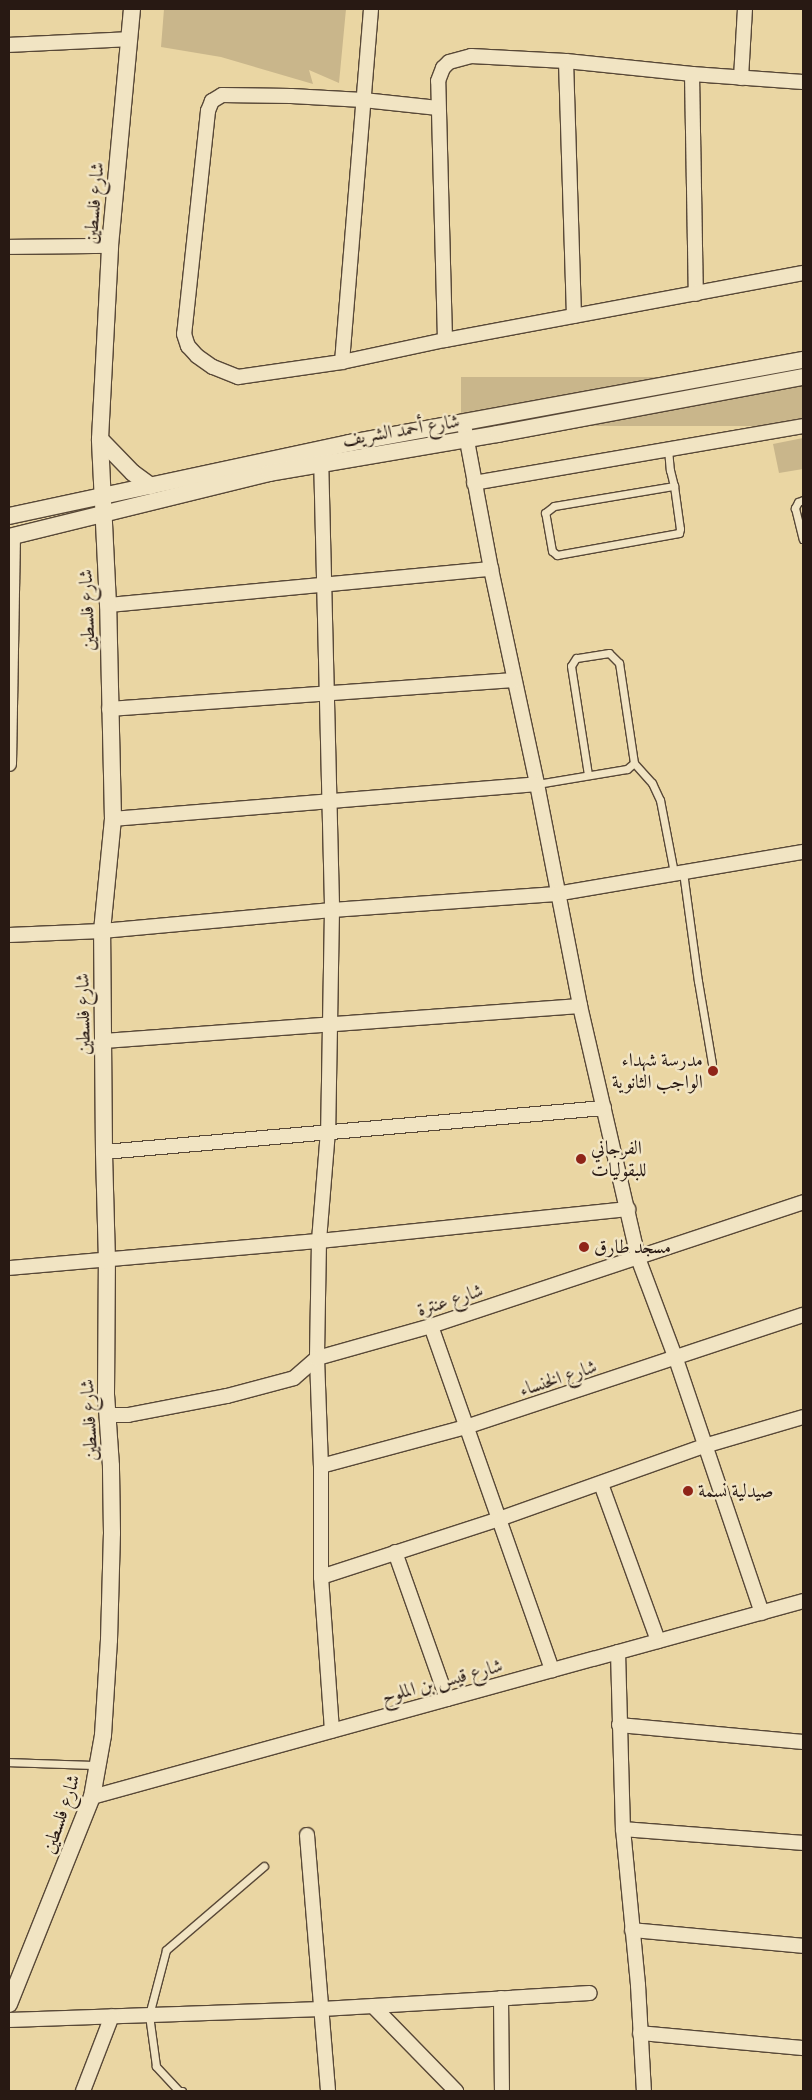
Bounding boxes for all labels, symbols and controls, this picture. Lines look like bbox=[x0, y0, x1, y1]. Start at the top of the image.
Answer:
street label: شارع فلسطين bbox=[79, 161, 109, 245]
street label: شارع أحمد الشريف bbox=[341, 409, 461, 451]
street label: شارع فلسطين bbox=[74, 569, 100, 651]
street label: شارع فلسطين bbox=[71, 973, 95, 1055]
place label: مدرسة شهداء الواجب الثانوية bbox=[612, 1049, 703, 1093]
marker: مدرسة شهداء الواجب الثانوية bbox=[707, 1065, 719, 1077]
place label: الفرجاني للبقوليات bbox=[591, 1137, 646, 1181]
marker: الفرجاني للبقوليات bbox=[575, 1153, 587, 1165]
place label: مسجد طارق bbox=[594, 1236, 671, 1258]
marker: مسجد طارق bbox=[578, 1241, 590, 1253]
street label: شارع عنترة bbox=[414, 1279, 486, 1321]
street label: شارع الخنساء bbox=[516, 1355, 600, 1401]
street label: شارع فلسطين bbox=[75, 1378, 103, 1462]
place label: صيدلية نسمة bbox=[698, 1480, 774, 1502]
marker: صيدلية نسمة bbox=[682, 1485, 694, 1497]
street label: شارع قيس بن الملوح bbox=[379, 1654, 505, 1708]
street label: شارع فلسطين bbox=[37, 1771, 85, 1857]

